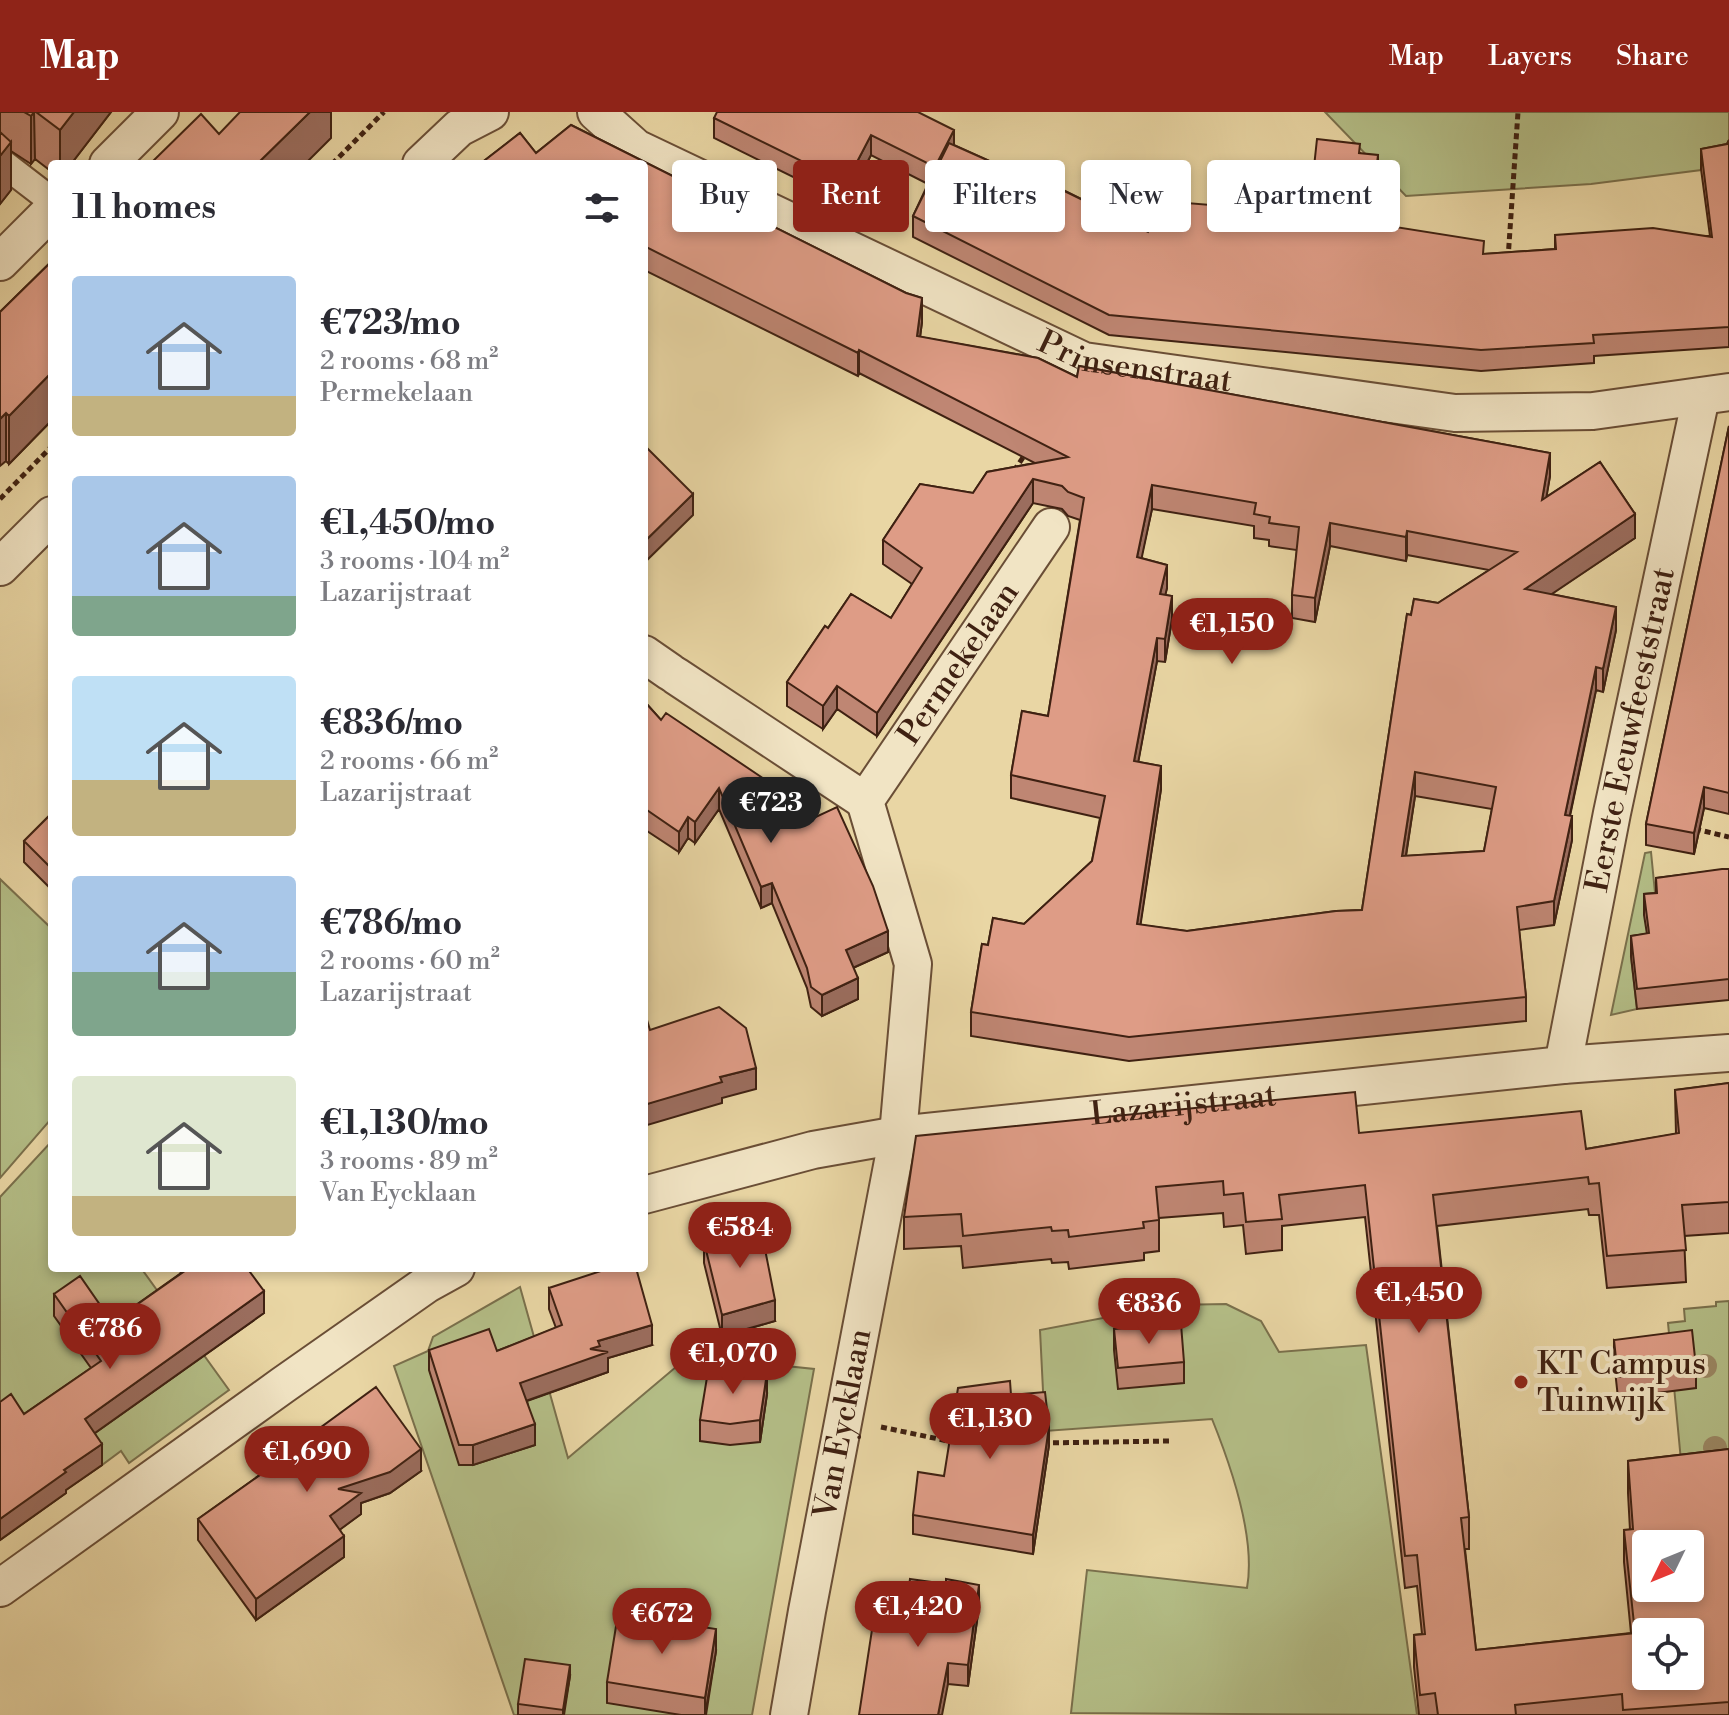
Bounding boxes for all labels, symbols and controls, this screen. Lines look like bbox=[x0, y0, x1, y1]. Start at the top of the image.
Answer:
text: Map bbox=[40, 33, 120, 80]
text: Map bbox=[1389, 39, 1444, 74]
text: Layers bbox=[1488, 39, 1572, 74]
text: Share bbox=[1616, 39, 1689, 74]
chip: Buy bbox=[672, 160, 777, 232]
chip: Rent bbox=[793, 160, 909, 232]
chip: Filters bbox=[925, 160, 1065, 232]
chip: New bbox=[1081, 160, 1191, 232]
chip: Apartment bbox=[1207, 160, 1400, 232]
icon: filters bbox=[580, 186, 624, 230]
text: 11 homes bbox=[72, 187, 216, 229]
text: €723/mo bbox=[320, 303, 461, 345]
icon: home bbox=[136, 308, 232, 404]
street label: Prinsenstraat bbox=[1031, 322, 1235, 402]
text: 2 rooms · 68 m² bbox=[320, 345, 498, 377]
text: Permekelaan bbox=[320, 377, 473, 409]
text: €1,450/mo bbox=[320, 503, 495, 545]
icon: home bbox=[136, 508, 232, 604]
text: 3 rooms · 104 m² bbox=[320, 545, 509, 577]
street label: Eerste Eeuwfeeststraat bbox=[1577, 564, 1684, 895]
street label: Permekelaan bbox=[889, 574, 1028, 753]
text: Lazarijstraat bbox=[320, 577, 472, 609]
pin: €1,150 bbox=[1167, 598, 1297, 666]
text: €1,150 bbox=[1189, 608, 1275, 640]
text: €836/mo bbox=[320, 703, 463, 745]
icon: home bbox=[136, 708, 232, 804]
text: 2 rooms · 66 m² bbox=[320, 745, 498, 777]
text: Lazarijstraat bbox=[320, 777, 472, 809]
pin: €723 bbox=[724, 777, 818, 845]
text: €723 bbox=[739, 787, 803, 819]
text: €786/mo bbox=[320, 903, 462, 945]
icon: home bbox=[136, 908, 232, 1004]
text: 2 rooms · 60 m² bbox=[320, 945, 500, 977]
text: Lazarijstraat bbox=[320, 977, 472, 1009]
street label: Lazarijstraat bbox=[1088, 1075, 1278, 1135]
text: €1,130/mo bbox=[320, 1103, 489, 1145]
icon: home bbox=[136, 1108, 232, 1204]
text: 3 rooms · 89 m² bbox=[320, 1145, 498, 1177]
text: Van Eycklaan bbox=[320, 1177, 477, 1209]
pin: €584 bbox=[693, 1202, 787, 1270]
text: €584 bbox=[706, 1212, 774, 1244]
pin: €1,450 bbox=[1354, 1267, 1484, 1335]
text: €1,450 bbox=[1374, 1277, 1464, 1309]
pin: €836 bbox=[1102, 1278, 1196, 1346]
text: €836 bbox=[1116, 1288, 1182, 1320]
pin: €786 bbox=[63, 1303, 157, 1371]
text: €786 bbox=[78, 1313, 142, 1345]
street label: Van Eycklaan bbox=[805, 1325, 881, 1523]
pin: €1,070 bbox=[668, 1328, 798, 1396]
text: €1,070 bbox=[688, 1338, 778, 1370]
place label: KT Campus Tuinwijk bbox=[1537, 1344, 1706, 1421]
marker: KT Campus Tuinwijk bbox=[1512, 1373, 1530, 1391]
pin: €1,130 bbox=[925, 1393, 1055, 1461]
text: €1,130 bbox=[947, 1403, 1033, 1435]
pin: €1,690 bbox=[242, 1426, 372, 1494]
text: €1,690 bbox=[262, 1436, 352, 1468]
north arrow bbox=[1632, 1530, 1704, 1602]
map controls bbox=[1632, 1530, 1704, 1690]
pin: €1,420 bbox=[853, 1581, 983, 1649]
pin: €672 bbox=[615, 1588, 709, 1656]
text: €1,420 bbox=[873, 1591, 963, 1623]
text: €672 bbox=[630, 1598, 694, 1630]
button: locate bbox=[1632, 1618, 1704, 1690]

